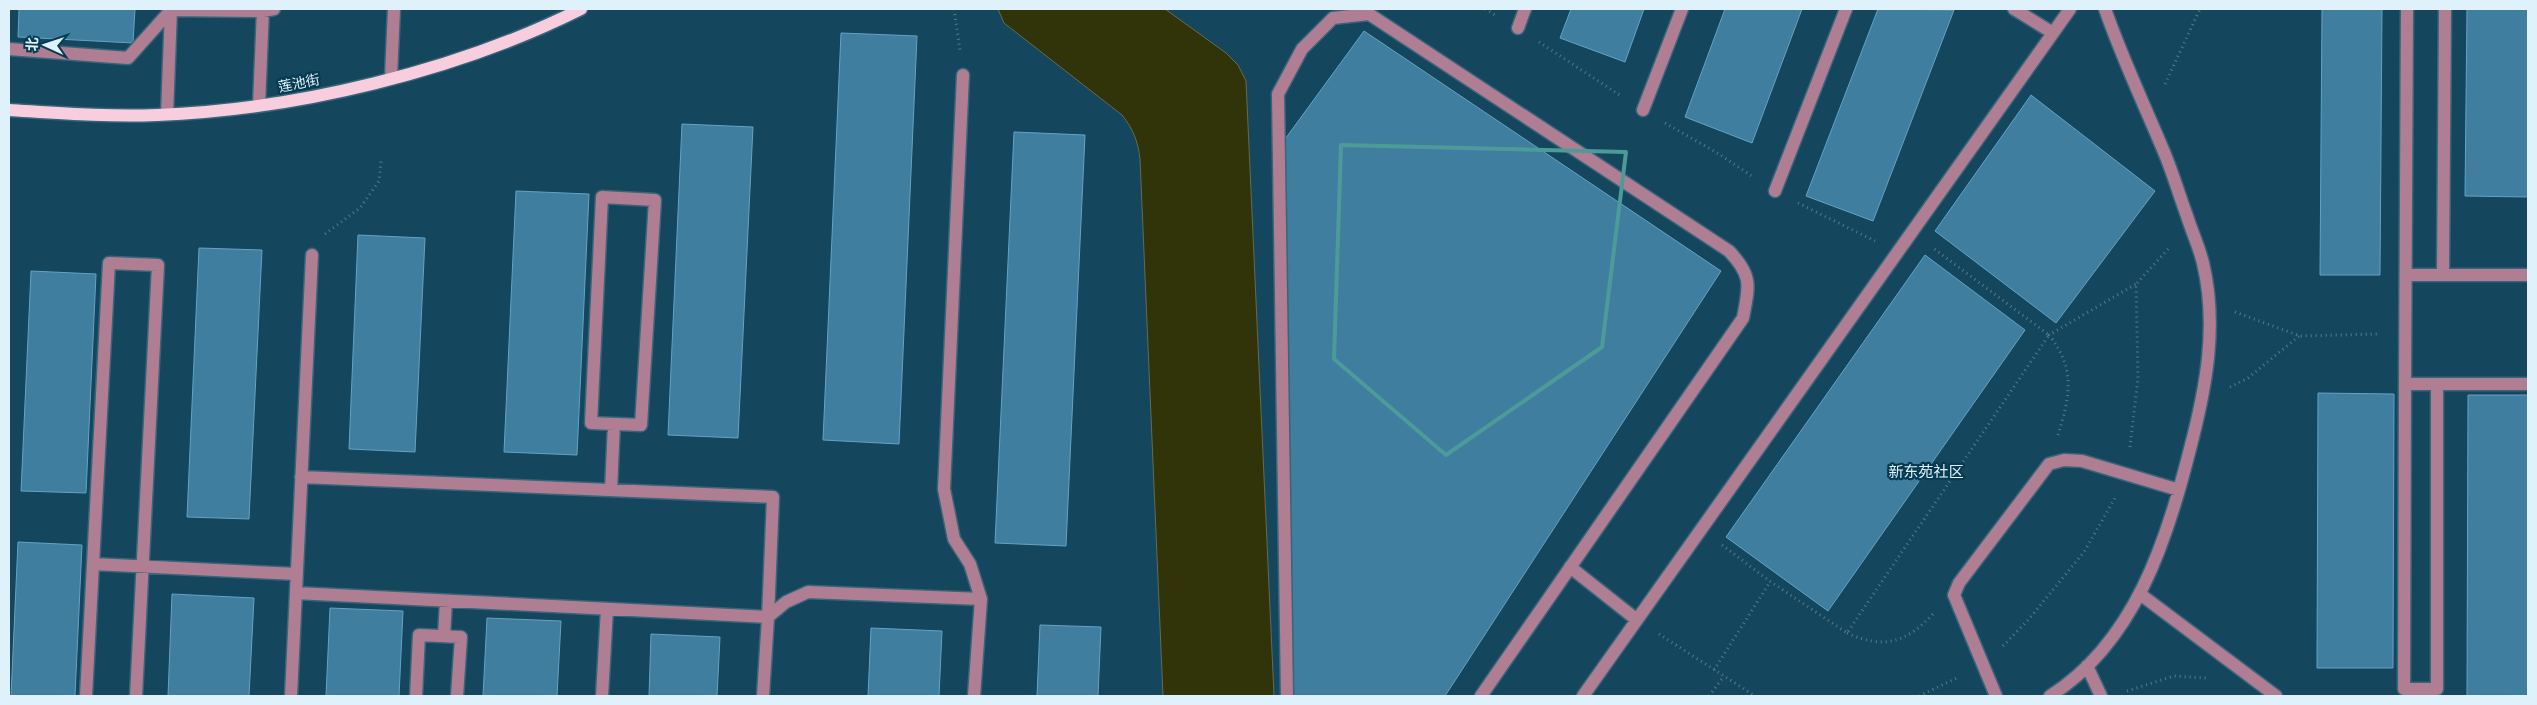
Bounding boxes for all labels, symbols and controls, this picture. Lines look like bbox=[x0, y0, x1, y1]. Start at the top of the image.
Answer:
north arrow bbox=[20, 20, 70, 70]
text: 北 bbox=[23, 37, 41, 52]
street label: 莲池街 bbox=[277, 70, 321, 96]
district label: 新东苑社区 bbox=[1888, 463, 1964, 481]

